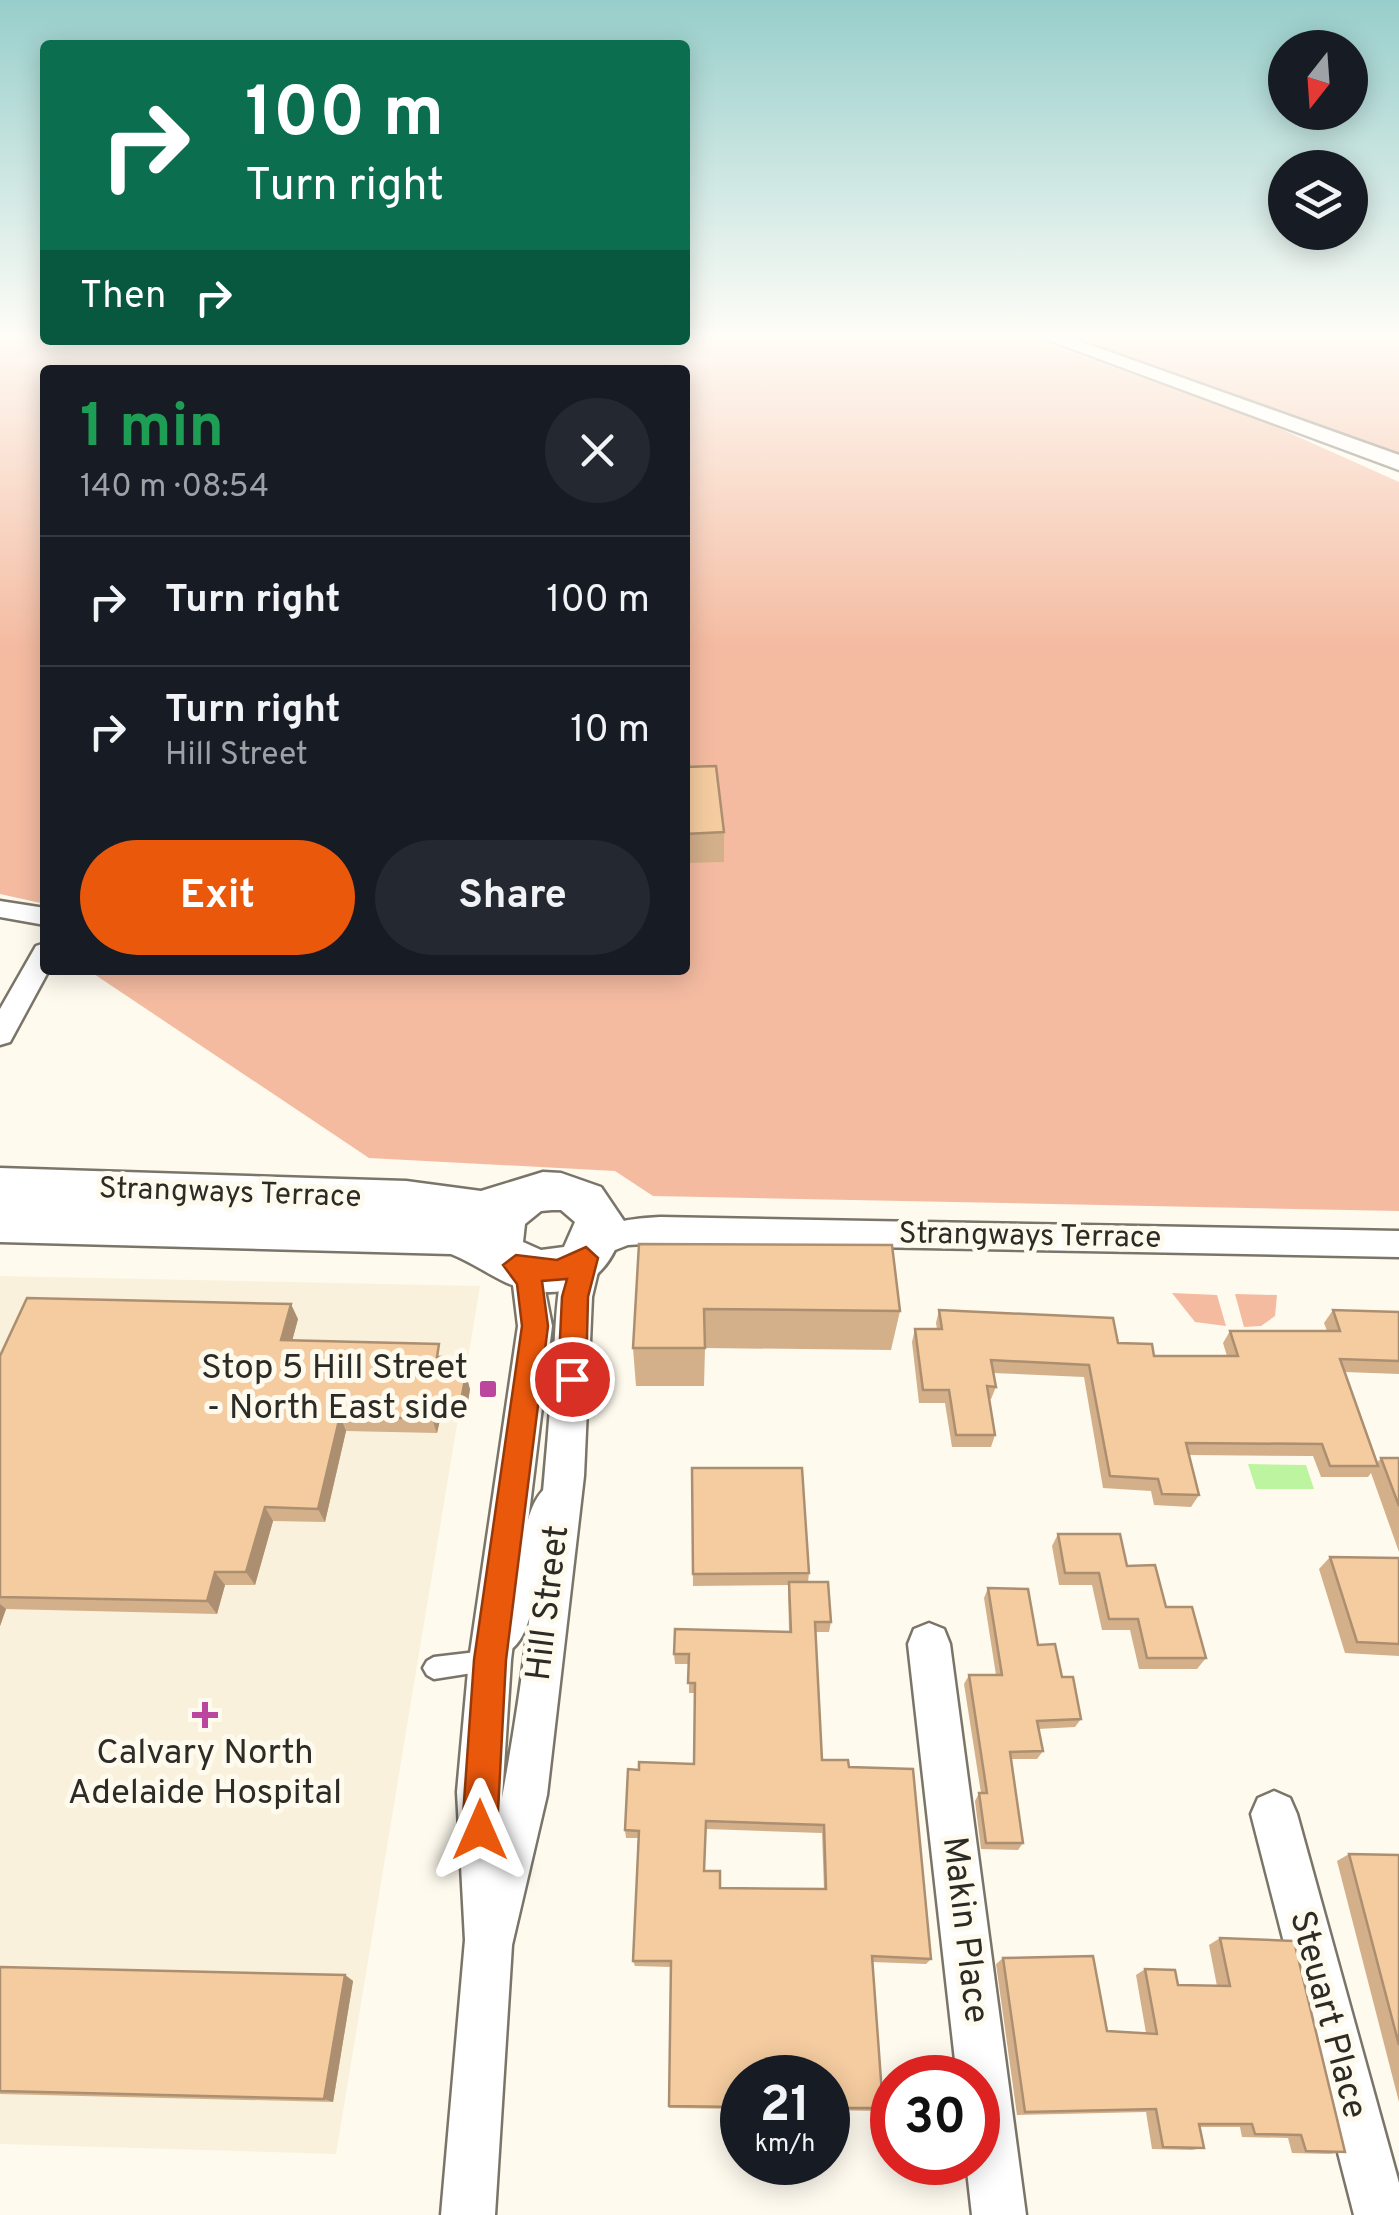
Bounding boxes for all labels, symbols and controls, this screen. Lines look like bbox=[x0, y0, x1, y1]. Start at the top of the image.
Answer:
north arrow bbox=[1268, 30, 1368, 130]
map controls bbox=[1268, 30, 1368, 250]
text: 100 m bbox=[245, 72, 444, 161]
icon: right bbox=[80, 80, 210, 210]
button: layers bbox=[1268, 150, 1368, 250]
text: Turn right bbox=[245, 159, 444, 216]
icon: right bbox=[186, 270, 241, 325]
text: Then bbox=[80, 273, 166, 322]
text: 1 min bbox=[80, 392, 224, 468]
button: close bbox=[545, 398, 650, 503]
text: 140 m · 08:54 bbox=[80, 468, 269, 508]
icon: right bbox=[80, 574, 135, 629]
text: Turn right bbox=[165, 577, 340, 626]
text: 100 m bbox=[546, 577, 650, 626]
text: Turn right bbox=[165, 687, 340, 736]
icon: right bbox=[80, 704, 135, 759]
text: 10 m bbox=[570, 707, 650, 756]
text: Hill Street bbox=[165, 736, 308, 776]
button: Exit bbox=[80, 840, 355, 955]
button: Share bbox=[375, 840, 650, 955]
street label: Strangways Terrace bbox=[98, 1171, 362, 1217]
street label: Strangways Terrace bbox=[898, 1216, 1162, 1258]
pin bbox=[530, 1337, 615, 1422]
place label: Stop 5 Hill Street - North East side bbox=[201, 1347, 468, 1431]
icon: arrive bbox=[545, 1352, 600, 1407]
marker: Stop 5 Hill Street - North East side bbox=[477, 1378, 499, 1400]
street label: Hill Street bbox=[518, 1523, 580, 1683]
marker: Calvary North Adelaide Hospital bbox=[192, 1702, 218, 1728]
place label: Calvary North Adelaide Hospital bbox=[68, 1732, 342, 1816]
position arrow bbox=[428, 1778, 532, 1882]
street label: Makin Place bbox=[931, 1834, 997, 2026]
street label: Steuart Place bbox=[1278, 1906, 1376, 2124]
speed limit sign: 30 bbox=[870, 2055, 1000, 2185]
text: 21 bbox=[760, 2076, 810, 2139]
text: km/h bbox=[755, 2129, 815, 2161]

